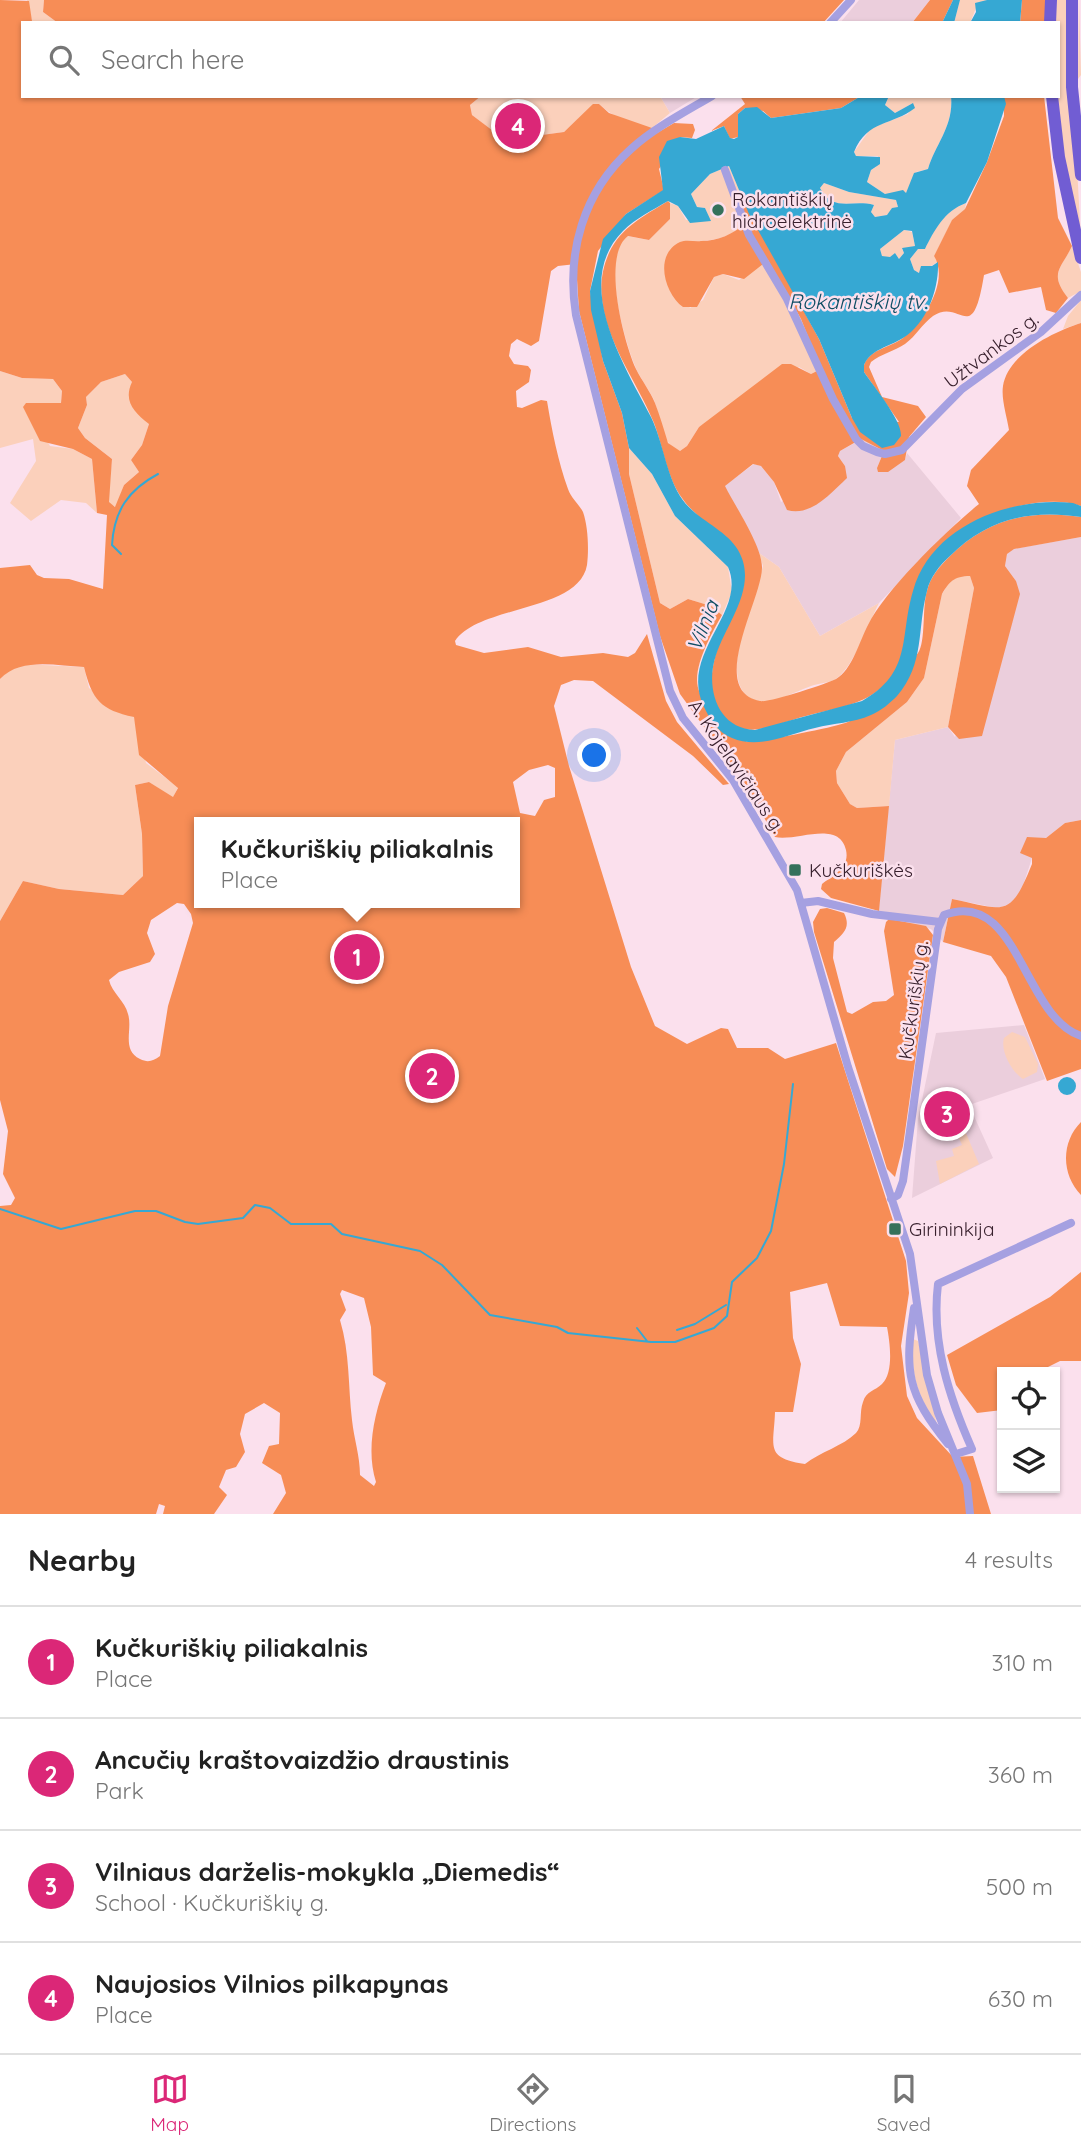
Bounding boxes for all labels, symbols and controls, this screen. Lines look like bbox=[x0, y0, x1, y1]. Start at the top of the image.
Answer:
search box bbox=[21, 21, 1060, 98]
icon: search bbox=[45, 41, 83, 79]
text: Search here bbox=[101, 43, 245, 76]
pin: 4 bbox=[495, 100, 541, 152]
place label: Rokantiškių hidroelektrinė bbox=[732, 187, 852, 233]
marker: Rokantiškių hidroelektrinė bbox=[710, 202, 726, 218]
water label: Rokantiškių tv. bbox=[788, 288, 928, 314]
street label: Užtvankos g. bbox=[939, 307, 1043, 393]
water label: Vilnia bbox=[680, 595, 724, 655]
street label: A. Kojelavičiaus g. bbox=[683, 695, 791, 837]
your location bbox=[577, 738, 611, 772]
popup bbox=[194, 817, 520, 908]
text: Kučkuriškių piliakalnis bbox=[220, 832, 494, 865]
place label: Kučkuriškės bbox=[809, 858, 913, 882]
marker: Kučkuriškės bbox=[787, 862, 803, 878]
text: Place bbox=[220, 865, 278, 894]
pin: 1 bbox=[334, 931, 380, 983]
street label: Kučkuriškių g. bbox=[893, 939, 933, 1061]
pin: 2 bbox=[409, 1050, 455, 1102]
pin: 3 bbox=[924, 1088, 970, 1140]
place label: Girininkija bbox=[909, 1217, 995, 1241]
marker: Girininkija bbox=[887, 1221, 903, 1237]
map controls bbox=[997, 1367, 1060, 1493]
button: locate bbox=[997, 1367, 1060, 1430]
button: layers bbox=[997, 1430, 1060, 1493]
text: Nearby bbox=[28, 1541, 136, 1579]
text: 4 results bbox=[965, 1545, 1053, 1574]
text: Kučkuriškių piliakalnis bbox=[95, 1631, 368, 1664]
text: 1 bbox=[47, 1648, 55, 1677]
text: 310 m bbox=[991, 1648, 1053, 1677]
text: Place bbox=[95, 1664, 153, 1693]
text: Ancučių kraštovaizdžio draustinis bbox=[95, 1743, 509, 1776]
text: 2 bbox=[44, 1760, 58, 1789]
text: 360 m bbox=[988, 1760, 1053, 1789]
text: Park bbox=[95, 1776, 144, 1805]
text: Vilniaus darželis-mokykla „Diemedis“ bbox=[95, 1855, 559, 1888]
text: 3 bbox=[45, 1872, 57, 1901]
text: 500 m bbox=[986, 1872, 1053, 1901]
text: School · Kučkuriškių g. bbox=[95, 1888, 328, 1917]
text: Naujosios Vilnios pilkapynas bbox=[95, 1967, 448, 2000]
text: 4 bbox=[44, 1984, 58, 2013]
text: 630 m bbox=[988, 1984, 1053, 2013]
text: Place bbox=[95, 2000, 153, 2029]
tab: Map bbox=[150, 2070, 189, 2136]
tab: Directions bbox=[489, 2070, 576, 2136]
tab: Saved bbox=[877, 2070, 931, 2136]

